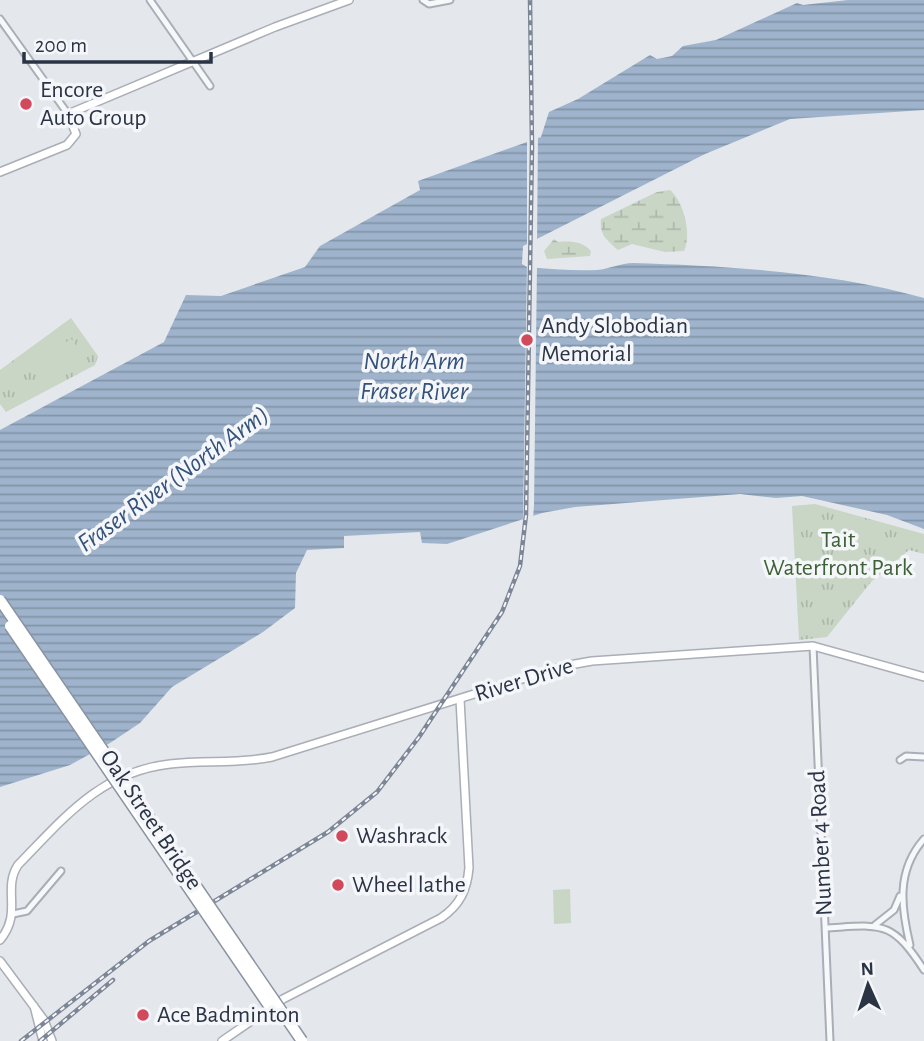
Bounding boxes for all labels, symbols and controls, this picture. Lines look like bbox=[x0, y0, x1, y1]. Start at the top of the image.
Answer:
scale bar bbox=[24, 21, 212, 65]
text: 200 m bbox=[35, 35, 87, 56]
place label: Encore Auto Group bbox=[40, 78, 147, 130]
marker: Encore Auto Group bbox=[18, 96, 34, 112]
place label: Andy Slobodian Memorial bbox=[541, 314, 688, 366]
marker: Andy Slobodian Memorial bbox=[519, 332, 535, 348]
water label: North Arm Fraser River bbox=[360, 348, 470, 404]
water label: Fraser River (North Arm) bbox=[73, 401, 273, 557]
park label: Tait Waterfront Park bbox=[763, 528, 913, 580]
street label: River Drive bbox=[472, 654, 576, 706]
street label: Oak Street Bridge bbox=[95, 746, 207, 894]
street label: Number 4 Road bbox=[805, 770, 837, 916]
place label: Washrack bbox=[356, 824, 447, 848]
marker: Washrack bbox=[334, 828, 350, 844]
place label: Wheel lathe bbox=[352, 873, 466, 897]
marker: Wheel lathe bbox=[330, 877, 346, 893]
north arrow bbox=[833, 950, 903, 1020]
text: N bbox=[860, 960, 874, 979]
place label: Ace Badminton bbox=[157, 1003, 300, 1027]
marker: Ace Badminton bbox=[135, 1007, 151, 1023]

